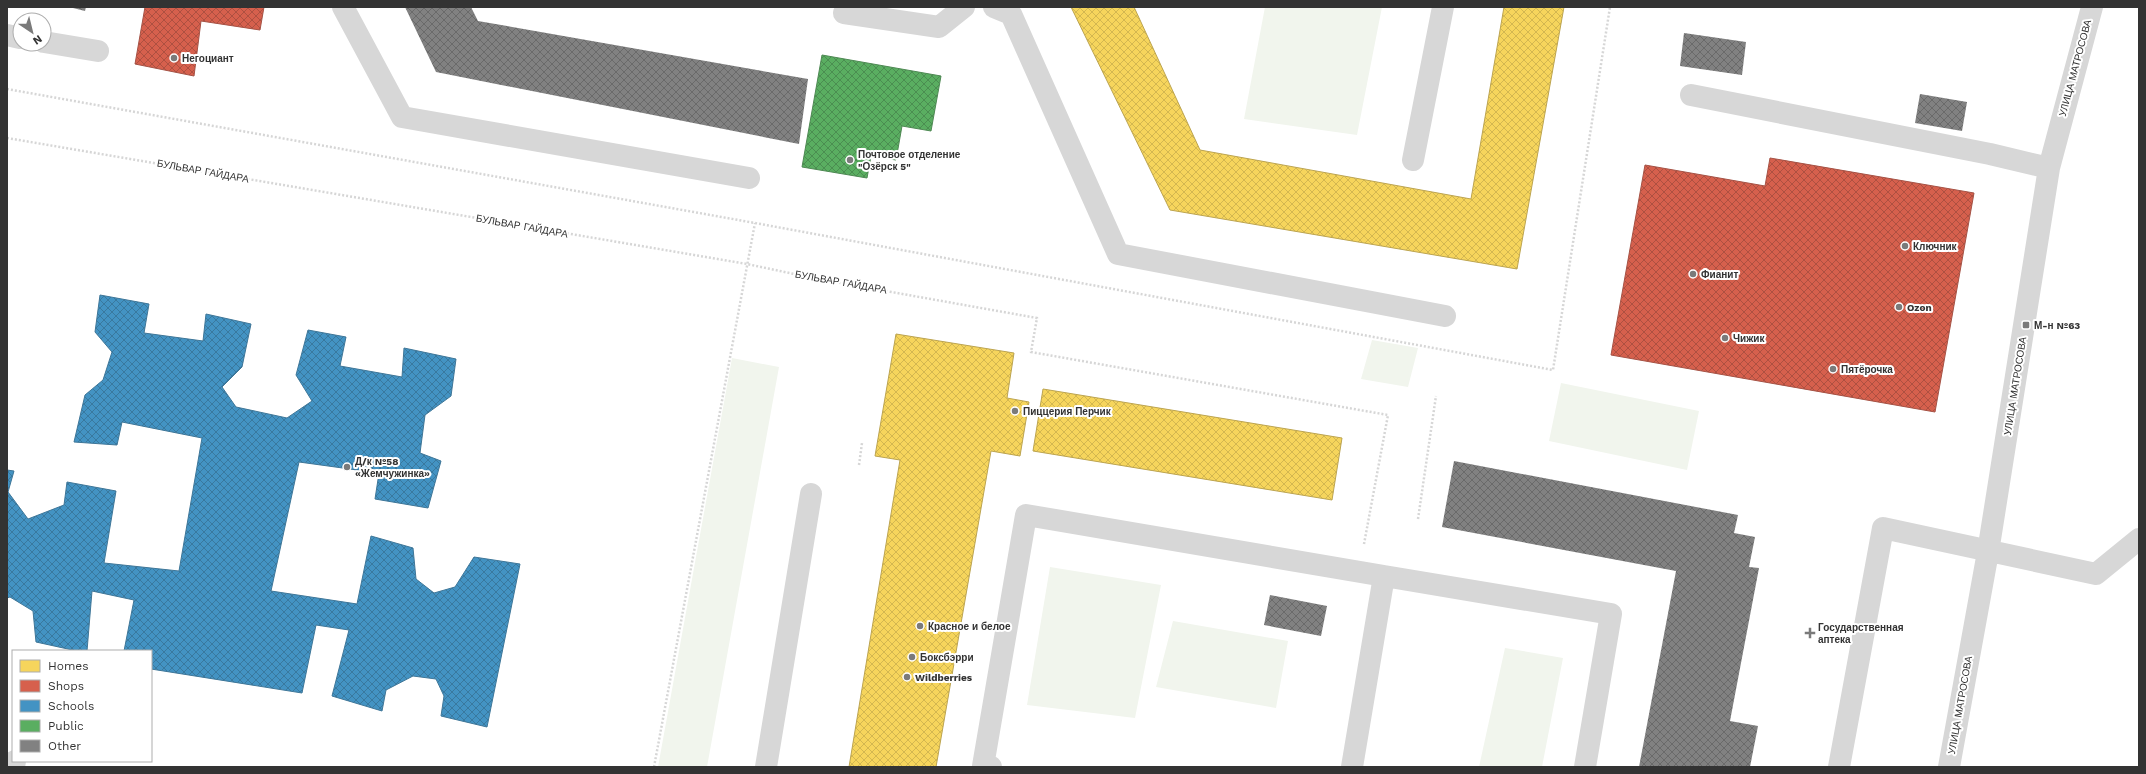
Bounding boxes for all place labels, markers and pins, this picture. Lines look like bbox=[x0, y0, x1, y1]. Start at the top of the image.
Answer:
marker: Негоциант bbox=[169, 53, 179, 63]
place label: Негоциант bbox=[182, 53, 234, 64]
place label: Почтовое отделение "Озёрск 5" bbox=[858, 149, 961, 172]
marker: Почтовое отделение "Озёрск 5" bbox=[845, 155, 855, 165]
marker: Ключник bbox=[1900, 241, 1910, 251]
place label: Ключник bbox=[1913, 241, 1958, 252]
marker: Фианит bbox=[1688, 269, 1698, 279]
place label: Фианит bbox=[1701, 269, 1738, 280]
marker: Ozon bbox=[1894, 302, 1904, 312]
place label: Ozon bbox=[1907, 302, 1932, 313]
marker: М-н №63 bbox=[2021, 320, 2031, 330]
place label: М-н №63 bbox=[2034, 320, 2080, 331]
marker: Чижик bbox=[1720, 333, 1730, 343]
place label: Чижик bbox=[1733, 333, 1765, 344]
marker: Пятёрочка bbox=[1828, 364, 1838, 374]
place label: Пятёрочка bbox=[1841, 364, 1893, 375]
marker: Пиццерия Перчик bbox=[1010, 406, 1020, 416]
place label: Пиццерия Перчик bbox=[1023, 406, 1112, 417]
place label: Д/к №58 «Жемчужинка» bbox=[355, 456, 430, 479]
marker: Д/к №58 «Жемчужинка» bbox=[342, 462, 352, 472]
marker: Красное и белое bbox=[915, 621, 925, 631]
place label: Красное и белое bbox=[928, 621, 1011, 632]
place label: Государственная аптека bbox=[1818, 622, 1904, 645]
marker: Государственная аптека bbox=[1805, 628, 1815, 638]
marker: Боксбэрри bbox=[907, 652, 917, 662]
place label: Боксбэрри bbox=[920, 652, 974, 663]
marker: Wildberries bbox=[902, 672, 912, 682]
place label: Wildberries bbox=[915, 672, 973, 683]

